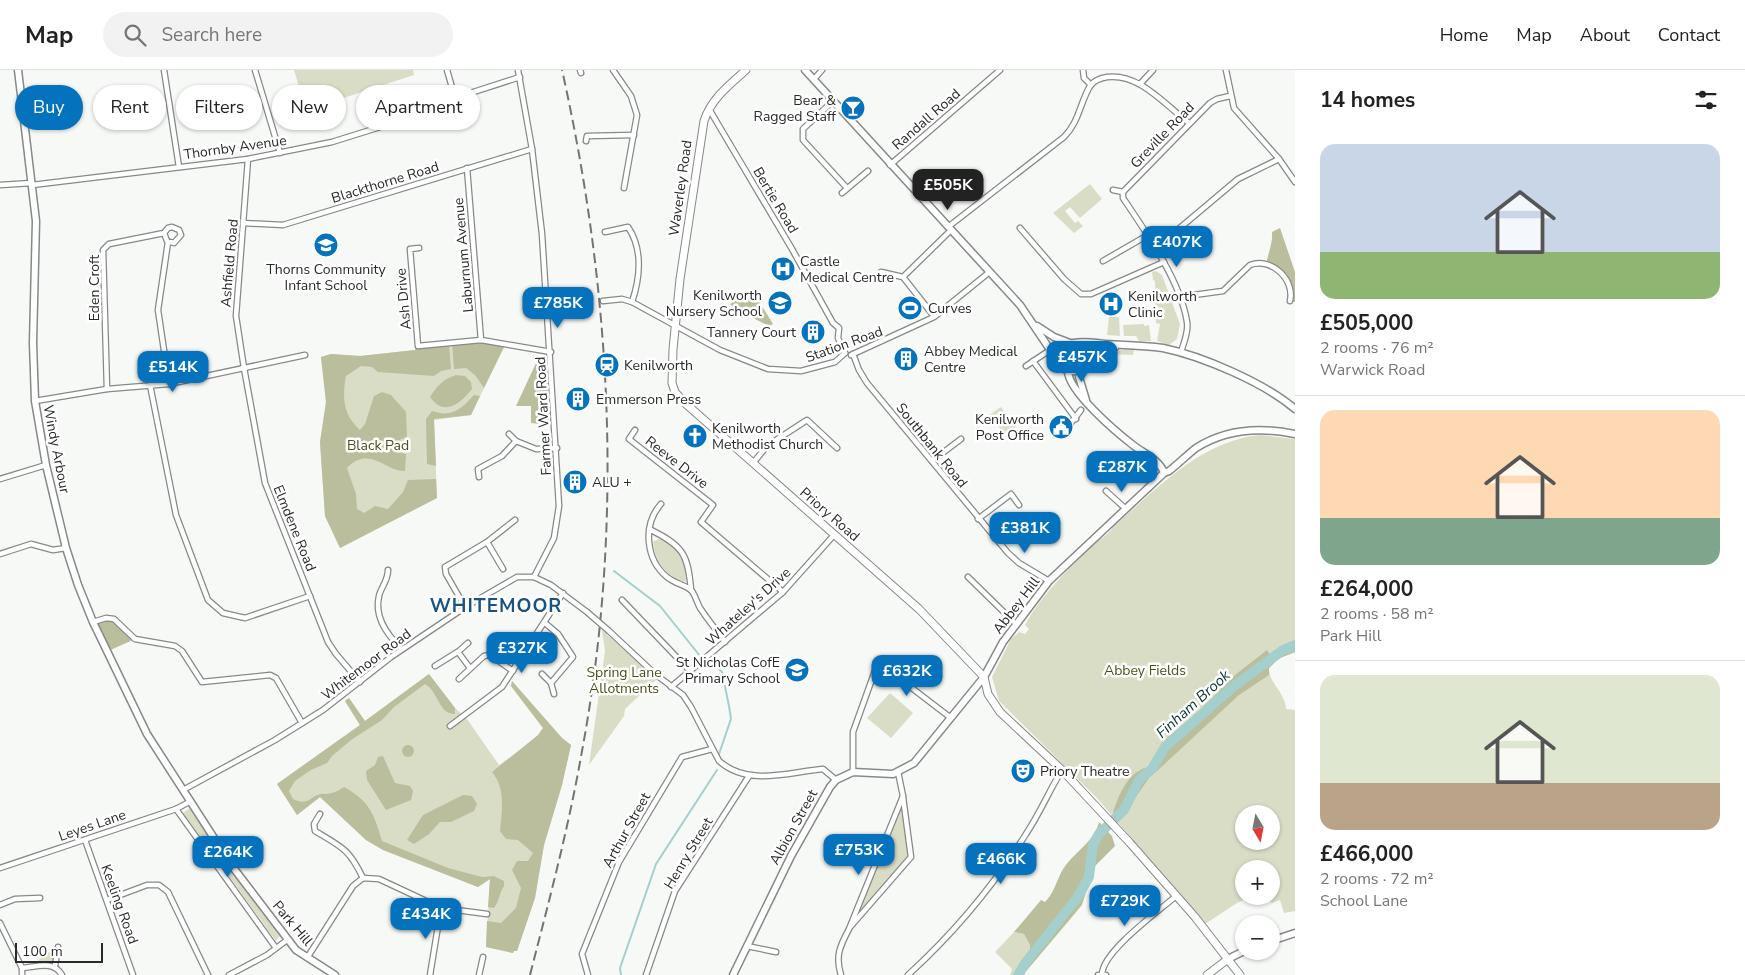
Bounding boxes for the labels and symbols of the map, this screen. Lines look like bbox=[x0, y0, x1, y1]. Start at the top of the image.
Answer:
street label: Randall Road bbox=[888, 84, 965, 154]
place label: Bear & Ragged Staff bbox=[754, 91, 836, 126]
bar icon: Bear & Ragged Staff bbox=[840, 95, 866, 121]
street label: Greville Road bbox=[1126, 98, 1199, 172]
street label: Thornby Avenue bbox=[182, 131, 288, 164]
street label: Waverley Road bbox=[664, 139, 697, 237]
street label: Blackthorne Road bbox=[329, 157, 441, 208]
street label: Bertie Road bbox=[748, 164, 803, 237]
pin: £505K bbox=[913, 168, 983, 211]
street label: Laburnum Avenue bbox=[449, 197, 478, 313]
street label: Ashfield Road bbox=[216, 218, 243, 308]
pin: £407K bbox=[1142, 226, 1212, 268]
school or university icon: Thorns Community Infant School bbox=[313, 232, 339, 258]
place label: Castle Medical Centre bbox=[800, 252, 894, 287]
street label: Eden Croft bbox=[85, 255, 104, 321]
hospital icon: Castle Medical Centre bbox=[770, 256, 796, 282]
place label: Thorns Community Infant School bbox=[266, 260, 386, 295]
street label: Ash Drive bbox=[391, 267, 416, 330]
pin: £785K bbox=[523, 286, 593, 329]
place label: Kenilworth Nursery School bbox=[666, 286, 763, 321]
place label: Kenilworth Clinic bbox=[1128, 287, 1197, 322]
school or university icon: Kenilworth Nursery School bbox=[767, 290, 793, 316]
hospital icon: Kenilworth Clinic bbox=[1098, 291, 1124, 317]
sports icon: Curves bbox=[897, 295, 923, 321]
place label: Curves bbox=[928, 299, 972, 318]
building icon: Tannery Court bbox=[800, 319, 826, 345]
street label: Station Road bbox=[803, 322, 885, 367]
place label: Tannery Court bbox=[707, 323, 796, 342]
pin: £457K bbox=[1047, 340, 1117, 383]
place label: Abbey Medical Centre bbox=[924, 342, 1018, 377]
building icon: Abbey Medical Centre bbox=[893, 346, 919, 372]
pin: £514K bbox=[138, 350, 208, 393]
station icon: Kenilworth bbox=[594, 352, 620, 378]
street label: Farmer Ward Road bbox=[531, 356, 556, 476]
place label: Kenilworth bbox=[624, 356, 693, 375]
building icon: Emmerson Press bbox=[565, 386, 591, 412]
place label: Emmerson Press bbox=[596, 390, 701, 409]
street label: Southbank Road bbox=[892, 399, 972, 492]
street label: Windy Arbour bbox=[39, 403, 74, 495]
place label: Kenilworth Post Office bbox=[975, 410, 1044, 445]
public building icon: Kenilworth Post Office bbox=[1048, 414, 1074, 440]
place label: Kenilworth Methodist Church bbox=[712, 419, 823, 454]
church icon: Kenilworth Methodist Church bbox=[682, 423, 708, 449]
street label: Reeve Drive bbox=[641, 432, 712, 493]
park label: Black Pad bbox=[347, 436, 409, 455]
pin: £287K bbox=[1087, 450, 1157, 493]
building icon: ALU + bbox=[562, 469, 588, 495]
place label: ALU + bbox=[592, 473, 632, 492]
street label: Elmdene Road bbox=[269, 482, 320, 574]
street label: Priory Road bbox=[796, 483, 864, 546]
pin: £381K bbox=[990, 512, 1060, 554]
street label: Whateley's Drive bbox=[702, 563, 795, 650]
street label: Abbey Hill bbox=[989, 572, 1045, 638]
district label: WHITEMOOR bbox=[430, 593, 562, 619]
street label: Whitemoor Road bbox=[318, 624, 415, 704]
pin: £327K bbox=[487, 632, 557, 674]
place label: St Nicholas CofE Primary School bbox=[676, 653, 781, 688]
pin: £632K bbox=[872, 654, 942, 697]
school or university icon: St Nicholas CofE Primary School bbox=[784, 657, 810, 683]
park label: Abbey Fields bbox=[1104, 661, 1186, 680]
park label: Spring Lane Allotments bbox=[586, 663, 662, 698]
water label: Finham Brook bbox=[1152, 665, 1235, 743]
theatre icon: Priory Theatre bbox=[1010, 758, 1036, 784]
place label: Priory Theatre bbox=[1040, 762, 1130, 781]
street label: Albion Street bbox=[765, 786, 822, 868]
street label: Arthur Street bbox=[598, 789, 655, 871]
street label: Leyes Lane bbox=[56, 805, 128, 846]
north arrow bbox=[1235, 805, 1280, 850]
street label: Henry Street bbox=[660, 814, 717, 893]
pin: £753K bbox=[824, 834, 894, 876]
pin: £264K bbox=[193, 836, 263, 878]
pin: £466K bbox=[966, 842, 1036, 885]
street label: Keeling Road bbox=[96, 862, 143, 947]
pin: £729K bbox=[1090, 884, 1160, 927]
street label: Park Hill bbox=[268, 897, 318, 951]
pin: £434K bbox=[391, 898, 461, 940]
scale bar bbox=[15, 940, 102, 963]

